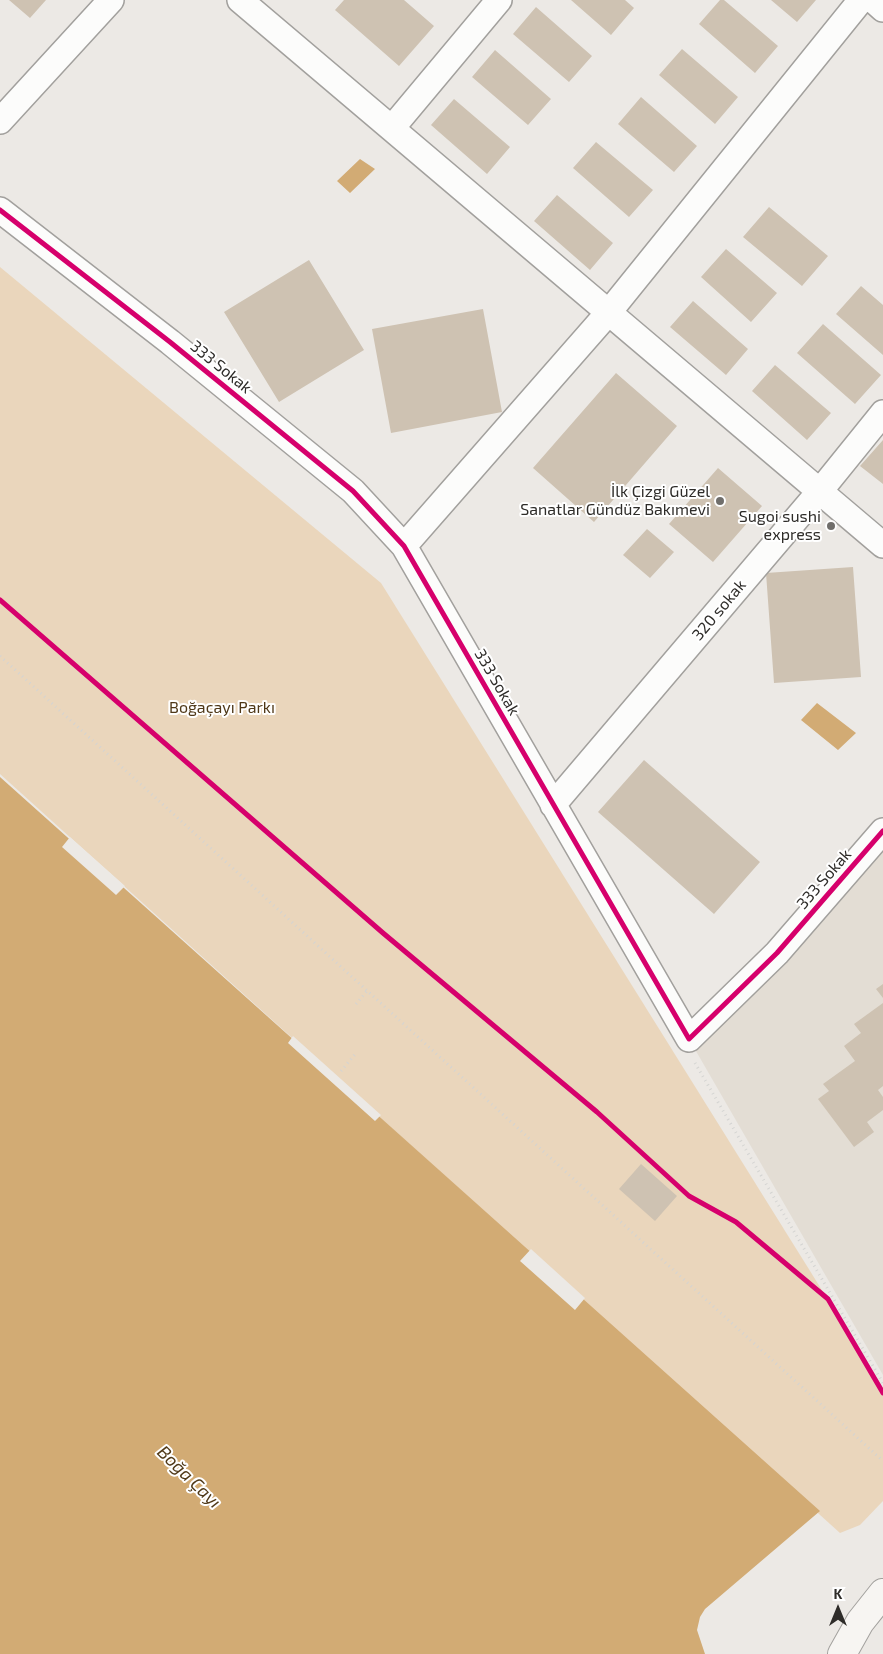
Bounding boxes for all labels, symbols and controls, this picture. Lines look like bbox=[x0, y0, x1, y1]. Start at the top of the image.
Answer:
street label: 333 Sokak bbox=[186, 336, 256, 398]
place label: İlk Çizgi Güzel Sanatlar Gündüz Bakımevi bbox=[520, 482, 710, 520]
marker: İlk Çizgi Güzel Sanatlar Gündüz Bakımevi bbox=[714, 495, 726, 507]
place label: Sugoi sushi express bbox=[739, 507, 821, 545]
marker: Sugoi sushi express bbox=[825, 520, 837, 532]
street label: 320 sokak bbox=[688, 576, 750, 644]
street label: 333 Sokak bbox=[470, 645, 524, 719]
park label: Boğaçayı Parkı bbox=[169, 698, 275, 718]
street label: 333 Sokak bbox=[793, 845, 855, 913]
water label: Boğa Çayı bbox=[153, 1441, 225, 1513]
north arrow bbox=[813, 1584, 863, 1634]
text: K bbox=[834, 1585, 842, 1602]

